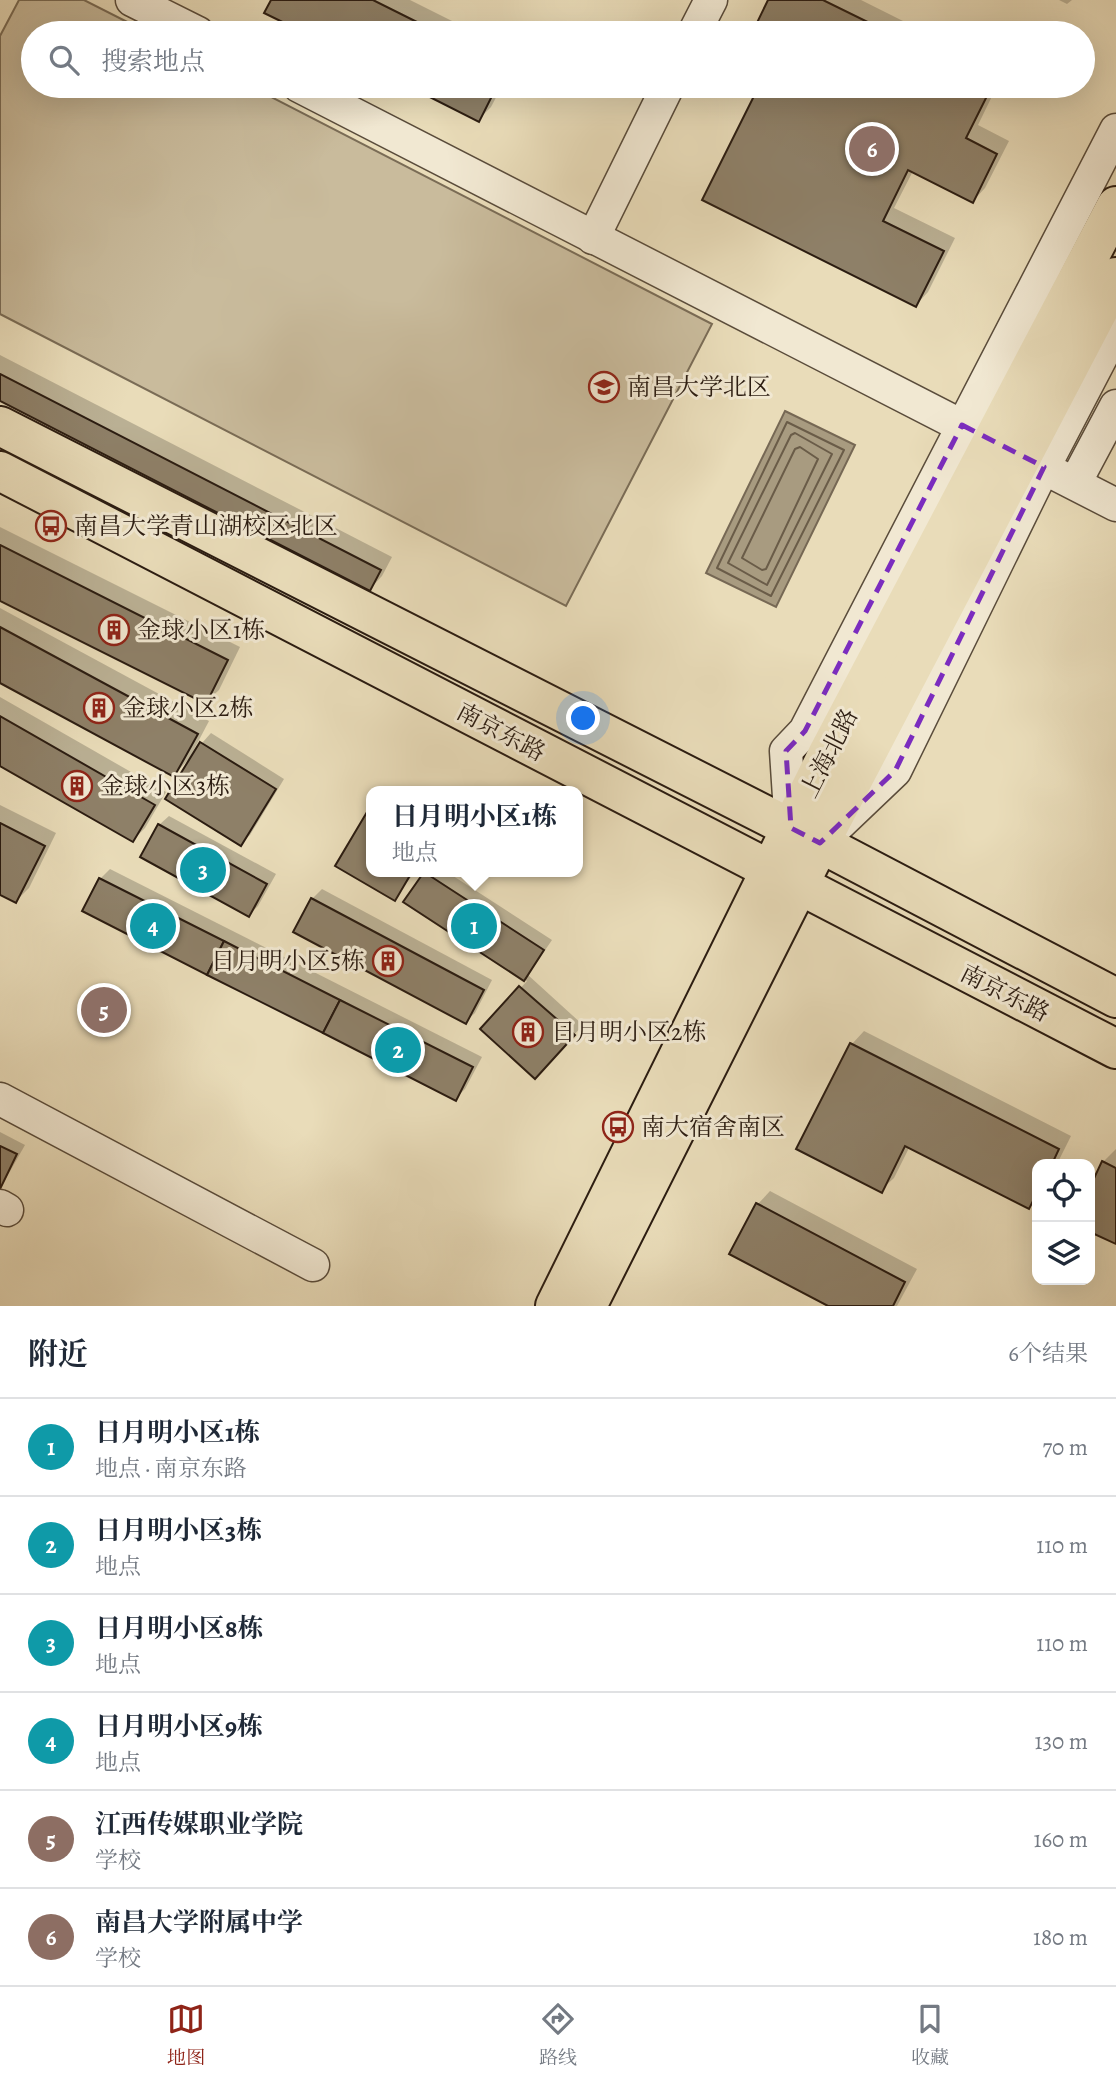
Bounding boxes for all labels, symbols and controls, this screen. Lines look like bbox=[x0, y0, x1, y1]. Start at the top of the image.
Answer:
search box bbox=[21, 21, 1095, 98]
icon: search bbox=[45, 41, 83, 79]
text: 搜索地点 bbox=[101, 44, 205, 79]
pin: 6 bbox=[849, 123, 895, 175]
school or university icon: 南昌大学北区 bbox=[587, 370, 621, 404]
place label: 南昌大学北区 bbox=[627, 371, 771, 403]
bus stop icon: 南昌大学青山湖校区北区 bbox=[34, 509, 68, 543]
place label: 南昌大学青山湖校区北区 bbox=[74, 510, 338, 542]
building icon: 金球小区1栋 bbox=[97, 613, 131, 647]
place label: 金球小区1栋 bbox=[137, 614, 265, 646]
building icon: 金球小区2栋 bbox=[82, 691, 116, 725]
place label: 金球小区2栋 bbox=[122, 692, 253, 724]
street label: 南京东路 bbox=[451, 695, 551, 769]
your location bbox=[566, 701, 600, 735]
street label: 上海北路 bbox=[793, 703, 865, 803]
building icon: 金球小区3栋 bbox=[60, 769, 94, 803]
place label: 金球小区3栋 bbox=[100, 770, 230, 802]
popup bbox=[366, 786, 583, 877]
text: 日月明小区1栋 bbox=[392, 799, 557, 834]
text: 地点 bbox=[392, 837, 438, 868]
pin: 3 bbox=[180, 844, 226, 896]
pin: 4 bbox=[130, 900, 176, 952]
pin: 1 bbox=[451, 900, 497, 952]
building icon: 日月明小区5栋 bbox=[371, 944, 405, 978]
place label: 日月明小区5栋 bbox=[211, 945, 365, 977]
street label: 南京东路 bbox=[955, 957, 1055, 1029]
pin: 5 bbox=[81, 984, 127, 1036]
building icon: 日月明小区2栋 bbox=[511, 1015, 545, 1049]
place label: 日月明小区2栋 bbox=[551, 1016, 706, 1048]
pin: 2 bbox=[375, 1024, 421, 1076]
bus stop icon: 南大宿舍南区 bbox=[601, 1110, 635, 1144]
place label: 南大宿舍南区 bbox=[641, 1111, 785, 1143]
map controls bbox=[1032, 1159, 1095, 1285]
button: locate bbox=[1032, 1159, 1095, 1222]
button: layers bbox=[1032, 1222, 1095, 1285]
text: 附近 bbox=[28, 1334, 88, 1374]
text: 6个结果 bbox=[1008, 1338, 1088, 1369]
text: 日月明小区1栋 bbox=[95, 1415, 260, 1450]
text: 1 bbox=[47, 1432, 55, 1463]
text: 70 m bbox=[1042, 1432, 1088, 1463]
text: 地点 · 南京东路 bbox=[95, 1453, 247, 1484]
text: 日月明小区3栋 bbox=[95, 1513, 262, 1548]
text: 2 bbox=[45, 1530, 57, 1561]
text: 110 m bbox=[1036, 1530, 1088, 1561]
text: 地点 bbox=[95, 1551, 141, 1582]
text: 日月明小区8栋 bbox=[95, 1611, 263, 1646]
text: 3 bbox=[46, 1628, 56, 1659]
text: 110 m bbox=[1036, 1628, 1088, 1659]
text: 地点 bbox=[95, 1649, 141, 1680]
text: 日月明小区9栋 bbox=[95, 1709, 263, 1744]
text: 4 bbox=[46, 1726, 56, 1757]
text: 130 m bbox=[1035, 1726, 1088, 1757]
text: 地点 bbox=[95, 1747, 141, 1778]
text: 江西传媒职业学院 bbox=[95, 1807, 303, 1842]
text: 5 bbox=[46, 1824, 56, 1855]
text: 160 m bbox=[1034, 1824, 1088, 1855]
text: 学校 bbox=[95, 1845, 141, 1876]
text: 南昌大学附属中学 bbox=[95, 1905, 303, 1940]
text: 6 bbox=[46, 1922, 56, 1953]
text: 180 m bbox=[1033, 1922, 1088, 1953]
text: 学校 bbox=[95, 1943, 141, 1974]
tab: 地图 bbox=[167, 2000, 205, 2071]
tab: 路线 bbox=[539, 2000, 577, 2071]
tab: 收藏 bbox=[911, 2000, 949, 2071]

